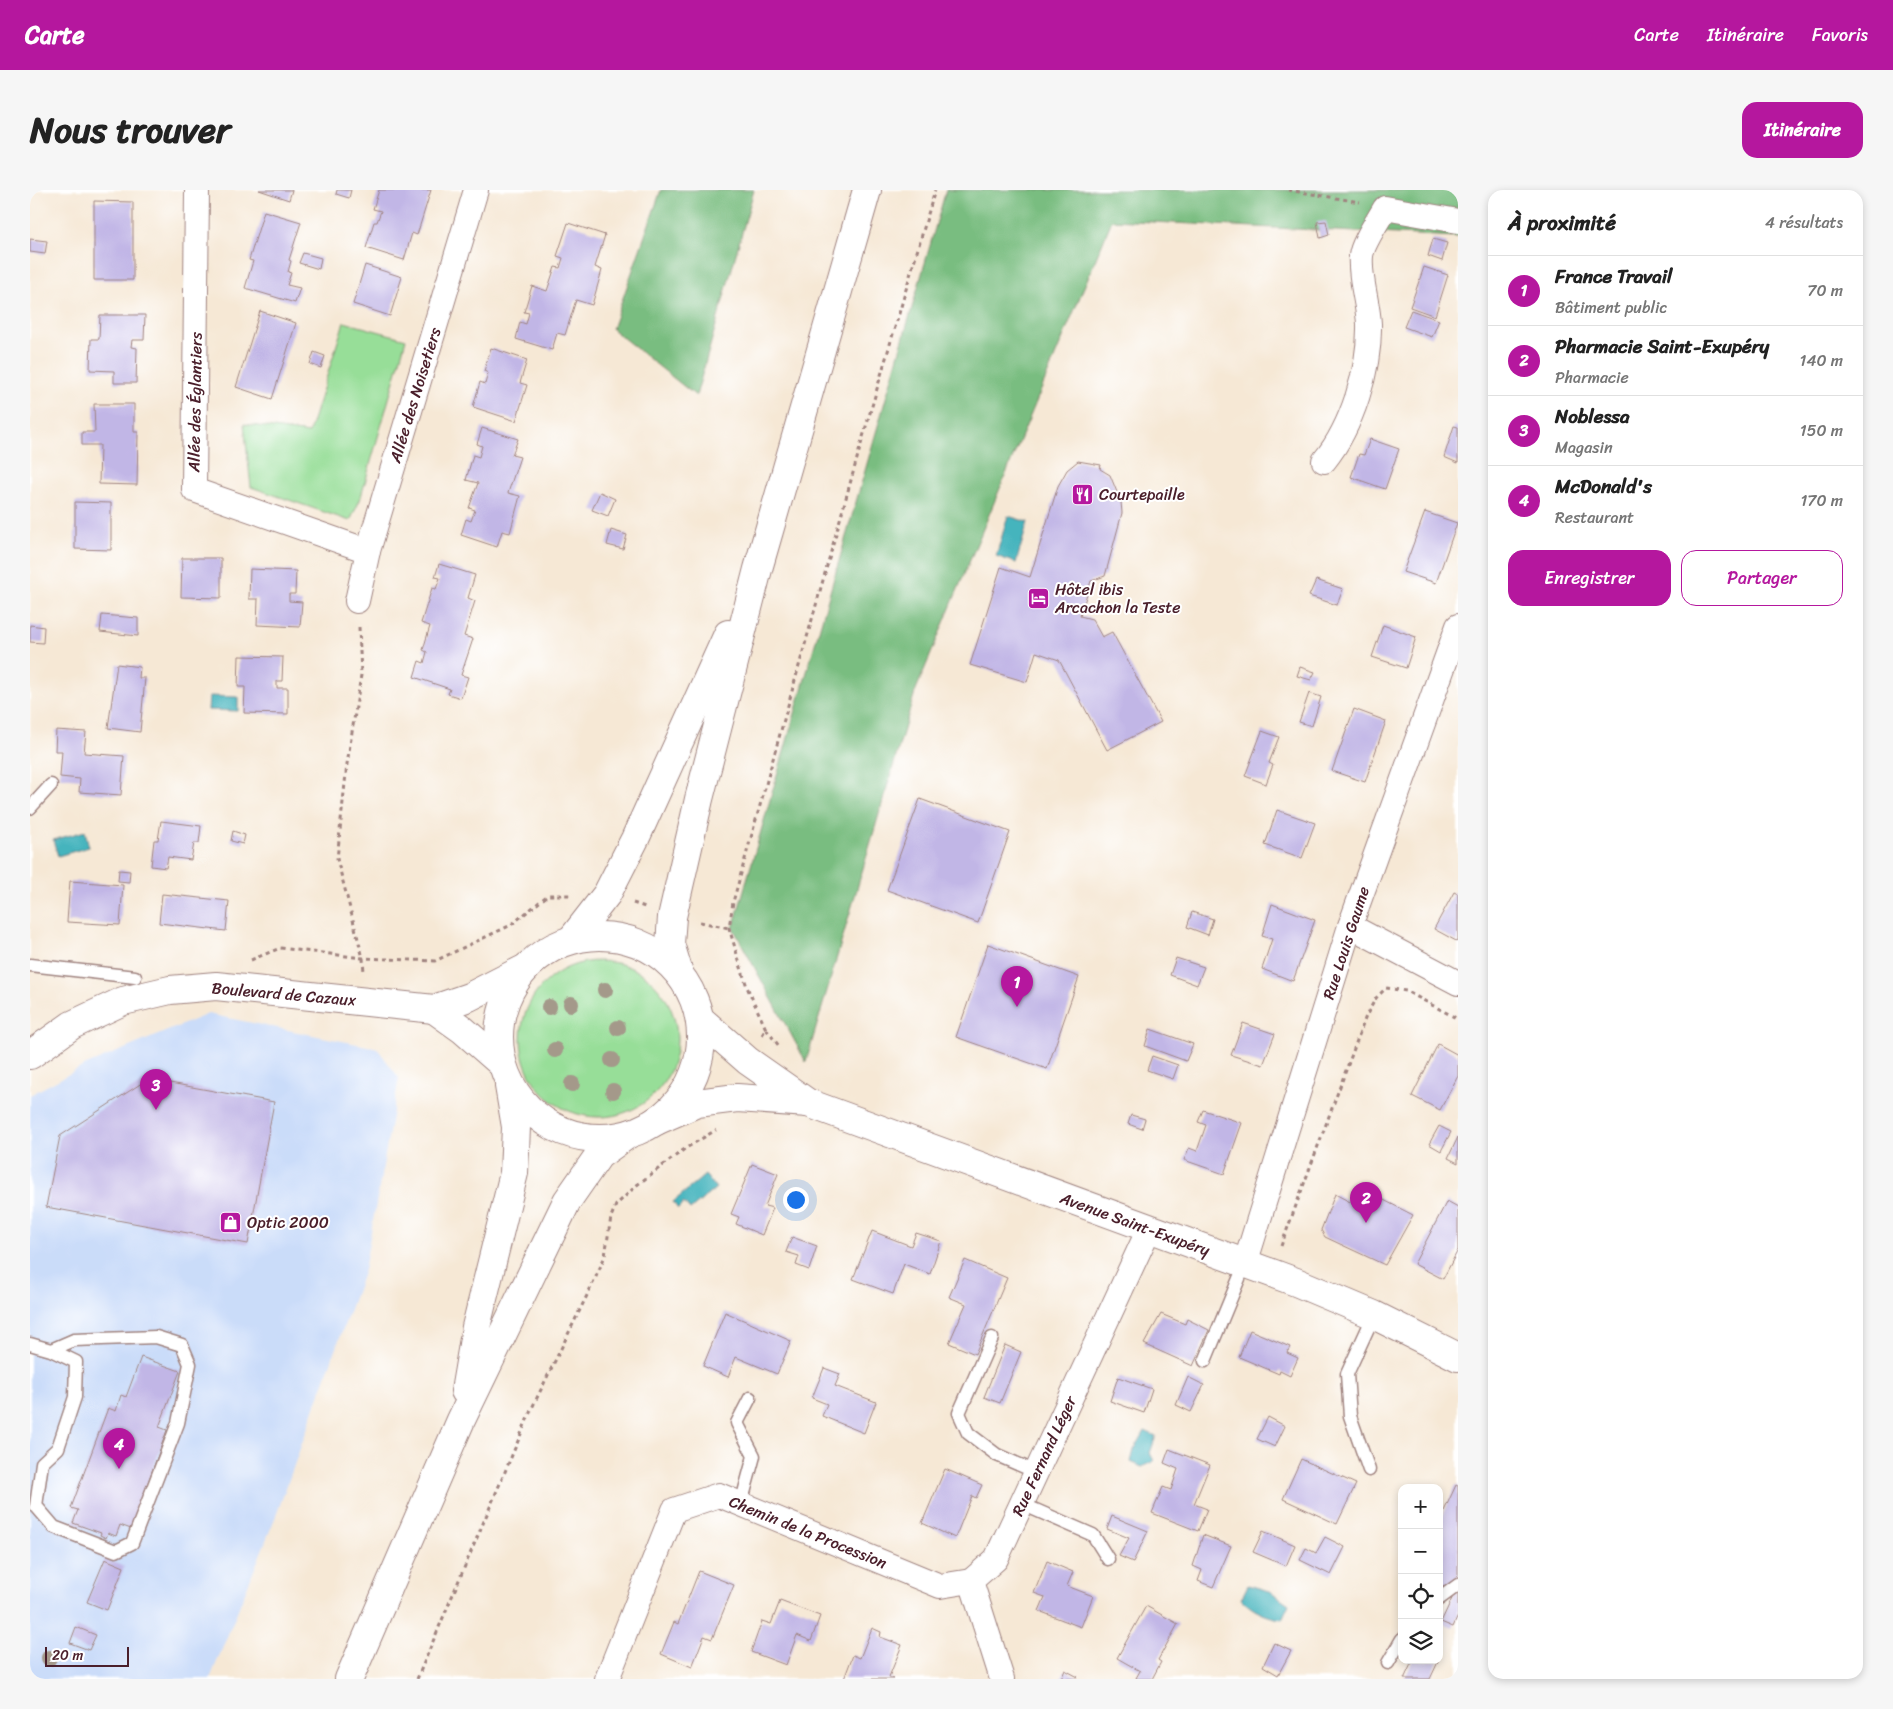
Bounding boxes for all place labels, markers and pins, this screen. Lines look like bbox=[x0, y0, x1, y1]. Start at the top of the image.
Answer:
place label: Courtepaille bbox=[1099, 480, 1185, 509]
restaurant icon: Courtepaille bbox=[1071, 482, 1095, 506]
place label: Hôtel ibis Arcachon la Teste bbox=[1054, 575, 1180, 622]
hotel icon: Hôtel ibis Arcachon la Teste bbox=[1027, 586, 1051, 610]
pin: 1 bbox=[1001, 966, 1033, 1007]
pin: 3 bbox=[140, 1069, 172, 1110]
pin: 2 bbox=[1350, 1182, 1382, 1223]
place label: Optic 2000 bbox=[247, 1208, 329, 1237]
shop icon: Optic 2000 bbox=[219, 1210, 243, 1234]
pin: 4 bbox=[103, 1428, 135, 1469]

